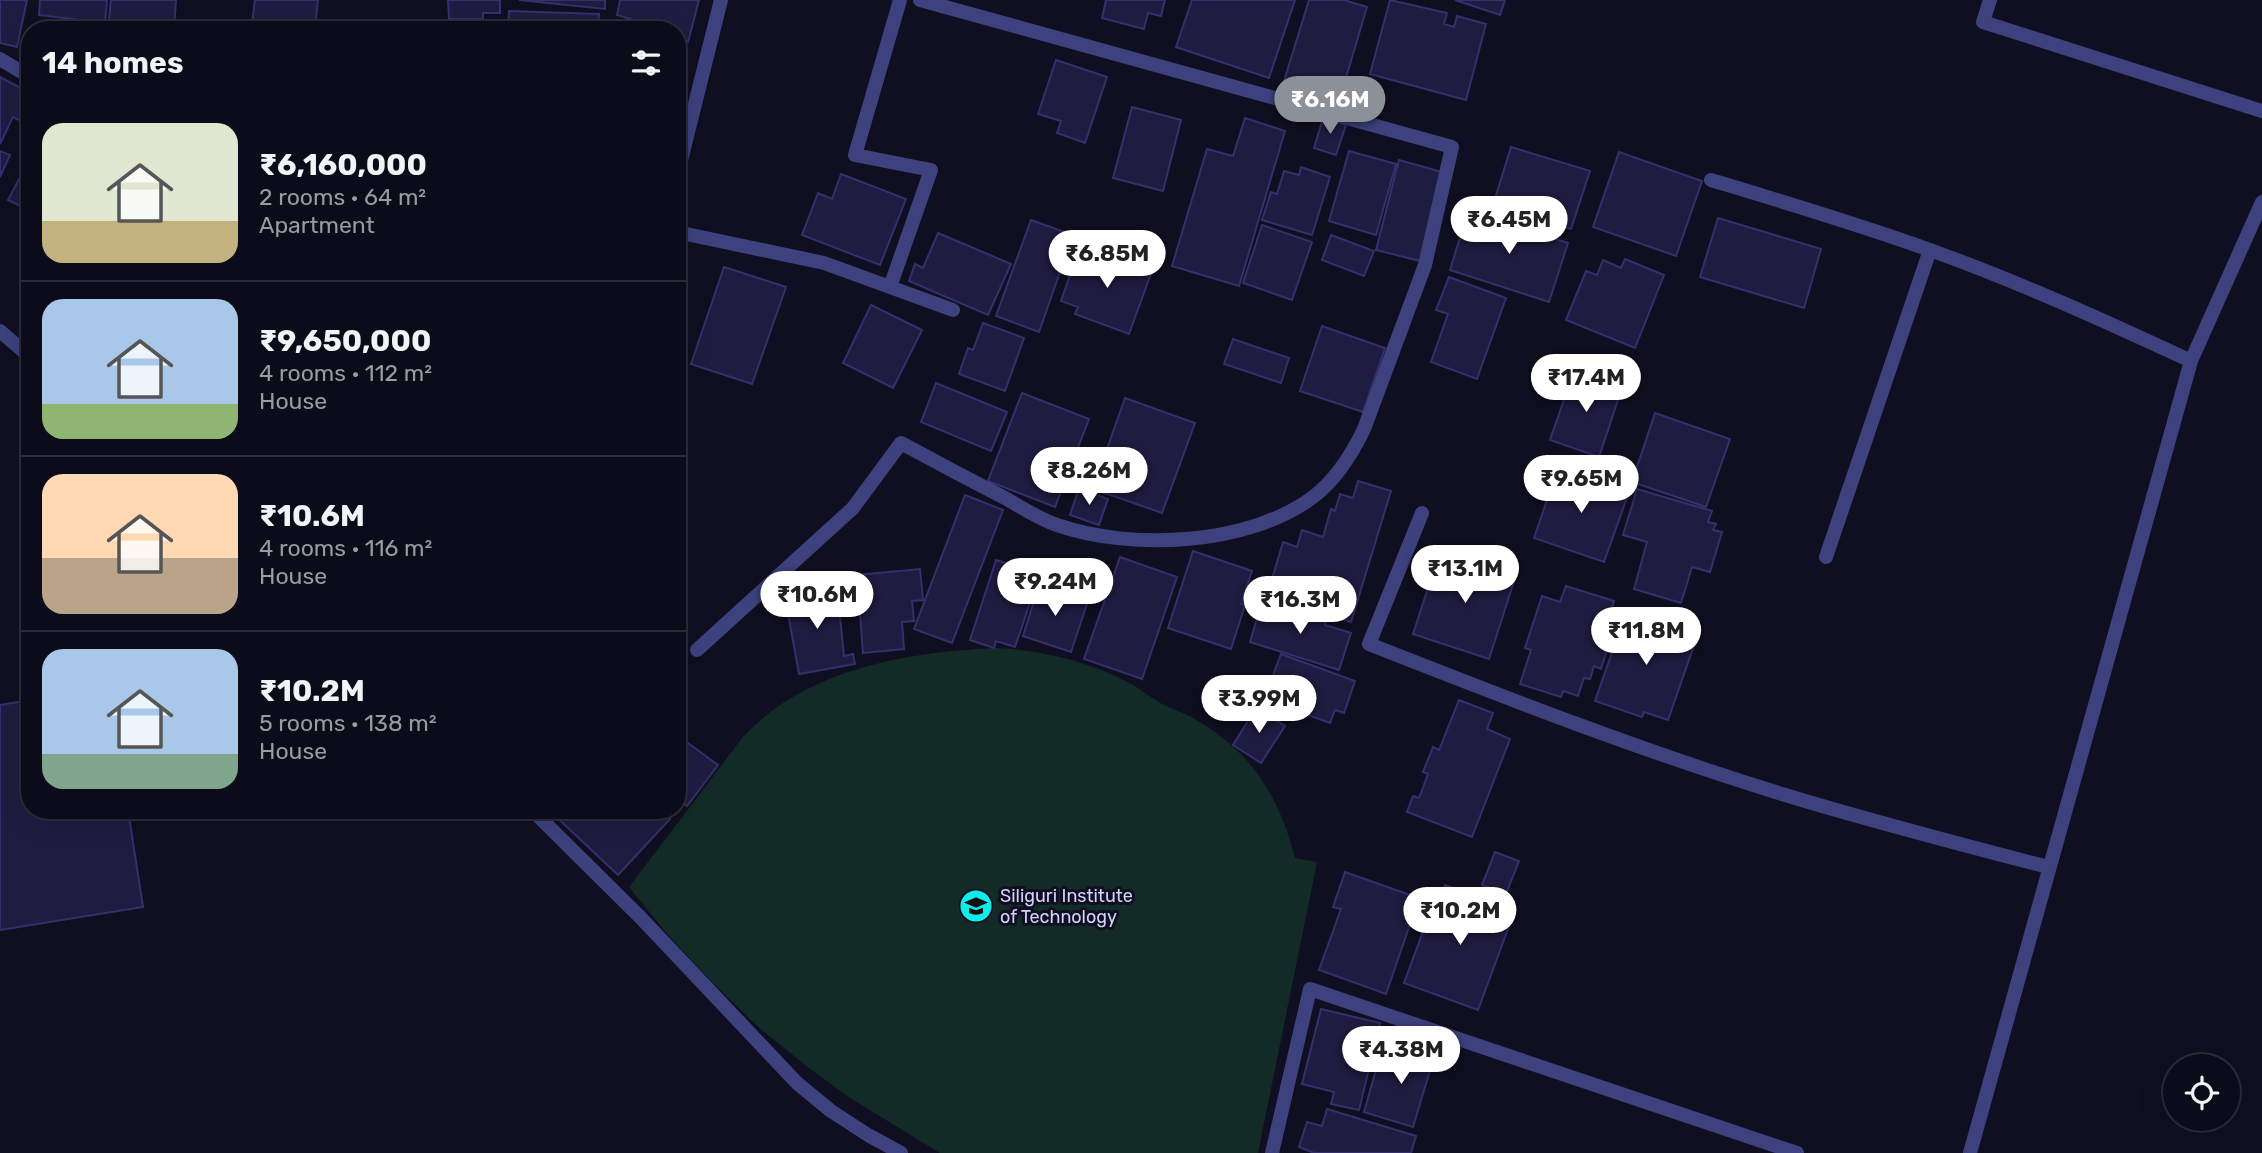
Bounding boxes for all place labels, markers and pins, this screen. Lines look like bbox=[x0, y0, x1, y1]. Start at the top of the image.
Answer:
pin: ₹6.16M bbox=[1273, 76, 1387, 136]
pin: ₹6.45M bbox=[1452, 196, 1566, 256]
pin: ₹6.85M bbox=[1050, 230, 1164, 290]
pin: ₹17.4M bbox=[1529, 354, 1643, 414]
pin: ₹8.26M bbox=[1032, 448, 1146, 507]
pin: ₹9.65M bbox=[1524, 456, 1638, 515]
pin: ₹13.1M bbox=[1408, 546, 1522, 605]
pin: ₹9.24M bbox=[998, 558, 1112, 618]
pin: ₹10.6M bbox=[760, 572, 874, 631]
pin: ₹16.3M bbox=[1243, 576, 1357, 636]
pin: ₹11.8M bbox=[1589, 608, 1703, 667]
pin: ₹3.99M bbox=[1202, 676, 1316, 735]
place label: Siliguri Institute of Technology bbox=[1000, 885, 1133, 928]
school or university icon: Siliguri Institute of Technology bbox=[957, 887, 995, 925]
pin: ₹10.2M bbox=[1403, 888, 1517, 947]
pin: ₹4.38M bbox=[1344, 1026, 1458, 1086]

